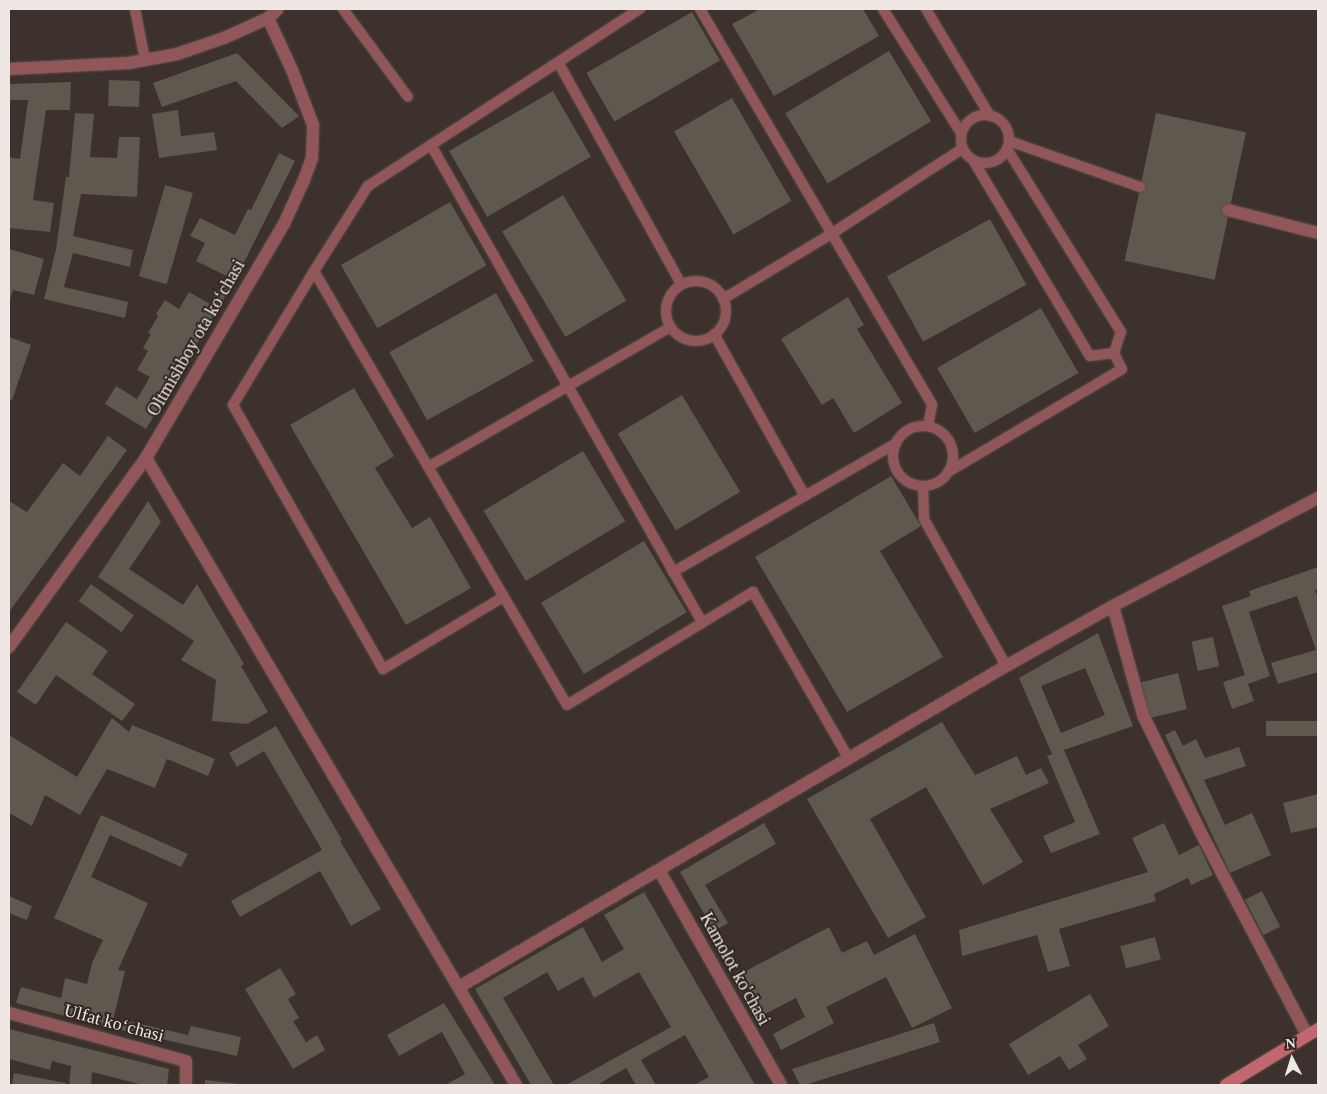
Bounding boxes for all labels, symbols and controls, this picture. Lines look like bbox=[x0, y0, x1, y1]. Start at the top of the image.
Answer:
street label: Oltmishboy ota koʻchasi bbox=[142, 256, 250, 420]
street label: Kamolot ko'chasi bbox=[695, 909, 775, 1029]
street label: Ulfat koʻchasi bbox=[62, 999, 166, 1047]
north arrow bbox=[1267, 1034, 1317, 1084]
text: N bbox=[1285, 1036, 1296, 1051]

